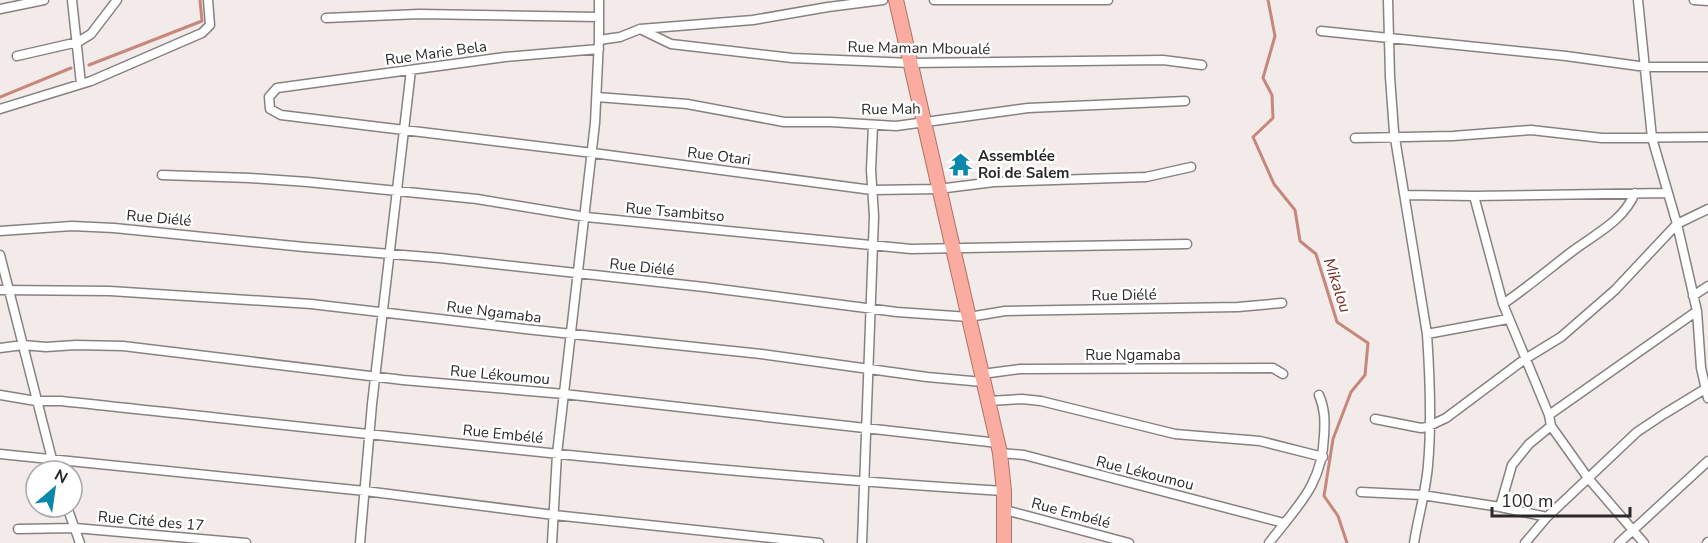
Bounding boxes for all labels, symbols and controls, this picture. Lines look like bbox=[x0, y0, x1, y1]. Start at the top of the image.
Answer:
street label: Rue Marie Bela bbox=[384, 36, 488, 70]
street label: Rue Maman Mboualé bbox=[847, 37, 991, 59]
street label: Rue Mah bbox=[861, 98, 921, 120]
street label: Rue Otari bbox=[686, 142, 752, 170]
place label: Assemblée Roi de Salem bbox=[978, 146, 1069, 183]
temple icon: Assemblée Roi de Salem bbox=[947, 152, 973, 178]
street label: Rue Tsambitso bbox=[625, 198, 725, 226]
street label: Rue Diélé bbox=[126, 205, 192, 231]
street label: Rue Diélé bbox=[609, 254, 675, 280]
water label: Mikalou bbox=[1318, 255, 1356, 316]
street label: Rue Diélé bbox=[1091, 284, 1157, 306]
street label: Rue Ngamaba bbox=[445, 296, 543, 328]
street label: Rue Ngamaba bbox=[1085, 345, 1181, 365]
street label: Rue Lékoumou bbox=[449, 361, 551, 389]
street label: Rue Embélé bbox=[462, 420, 544, 448]
street label: Rue Lékoumou bbox=[1094, 451, 1196, 495]
north arrow bbox=[24, 459, 84, 519]
text: N bbox=[50, 464, 71, 489]
scale bar bbox=[1492, 480, 1630, 518]
text: 100 m bbox=[1501, 489, 1553, 513]
street label: Rue Embélé bbox=[1029, 493, 1113, 533]
street label: Rue Cité des 17 bbox=[97, 506, 205, 536]

